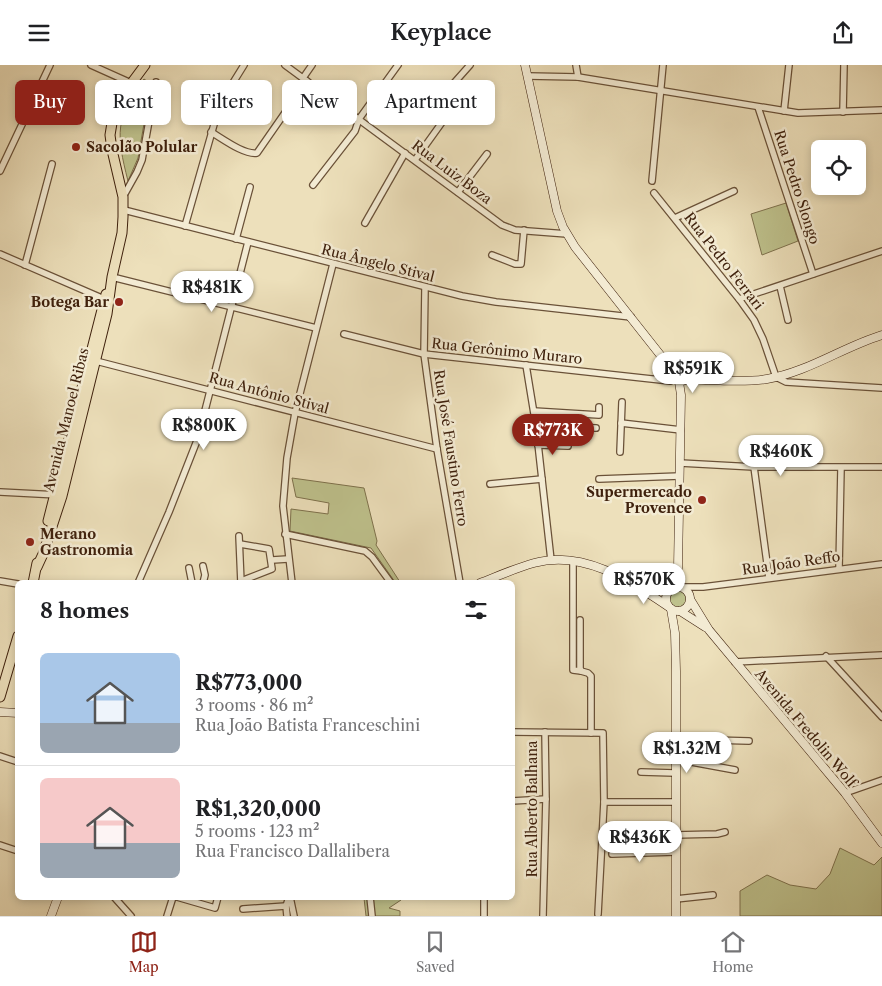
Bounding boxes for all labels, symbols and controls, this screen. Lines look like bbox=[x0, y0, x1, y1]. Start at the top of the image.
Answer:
icon: menu bbox=[25, 19, 53, 47]
text: Keyplace bbox=[390, 19, 492, 46]
icon: share bbox=[829, 19, 857, 47]
chip: Buy bbox=[15, 80, 85, 125]
chip: Rent bbox=[95, 80, 171, 125]
chip: Filters bbox=[181, 80, 272, 125]
chip: New bbox=[282, 80, 357, 125]
chip: Apartment bbox=[367, 80, 495, 125]
street label: Rua Pedro Slongo bbox=[770, 128, 824, 246]
street label: Rua Luiz Boza bbox=[408, 136, 496, 208]
place label: Sacolão Polular bbox=[86, 138, 197, 156]
map controls bbox=[811, 140, 866, 195]
button: locate bbox=[811, 140, 866, 195]
marker: Sacolão Polular bbox=[70, 141, 82, 153]
street label: Rua Pedro Ferrari bbox=[680, 209, 768, 313]
street label: Rua Ângelo Stival bbox=[319, 240, 437, 286]
pin: R$481K bbox=[171, 271, 253, 313]
text: R$481K bbox=[182, 277, 242, 297]
place label: Botega Bar bbox=[31, 293, 109, 311]
marker: Botega Bar bbox=[113, 296, 125, 308]
street label: Rua Gerônimo Muraro bbox=[431, 334, 583, 368]
street label: Avenida Manoel Ribas bbox=[39, 346, 93, 495]
pin: R$591K bbox=[652, 351, 734, 394]
text: R$591K bbox=[663, 358, 723, 378]
street label: Rua Antônio Stival bbox=[207, 368, 331, 418]
street label: Rua José Faustino Ferro bbox=[430, 368, 472, 528]
pin: R$800K bbox=[163, 409, 245, 451]
pin: R$773K bbox=[512, 413, 594, 456]
text: R$800K bbox=[172, 415, 236, 435]
text: R$773K bbox=[523, 420, 583, 440]
pin: R$460K bbox=[740, 435, 822, 477]
text: R$460K bbox=[749, 441, 813, 461]
place label: Supermercado Provence bbox=[586, 483, 692, 517]
marker: Supermercado Provence bbox=[696, 494, 708, 506]
place label: Merano Gastronomia bbox=[40, 525, 134, 559]
marker: Merano Gastronomia bbox=[24, 536, 36, 548]
street label: Rua João Reffo bbox=[741, 547, 841, 579]
pin: R$570K bbox=[603, 563, 685, 605]
text: R$570K bbox=[613, 569, 675, 589]
icon: filters bbox=[462, 596, 490, 624]
text: 8 homes bbox=[40, 598, 129, 623]
street label: Avenida Fredolin Wolf bbox=[751, 664, 862, 792]
text: R$773,000 bbox=[195, 670, 302, 695]
icon: home bbox=[80, 673, 140, 733]
text: 3 rooms · 86 m² bbox=[195, 695, 314, 715]
text: Rua João Batista Franceschini bbox=[195, 715, 420, 735]
pin: R$1.32M bbox=[641, 731, 733, 774]
text: R$1.32M bbox=[653, 738, 721, 758]
street label: Rua Alberto Balhana bbox=[523, 740, 541, 877]
text: R$1,320,000 bbox=[195, 796, 321, 821]
icon: home bbox=[80, 798, 140, 858]
text: 5 rooms · 123 m² bbox=[195, 821, 319, 841]
pin: R$436K bbox=[599, 821, 681, 863]
text: R$436K bbox=[609, 827, 671, 847]
text: Rua Francisco Dallalibera bbox=[195, 841, 390, 861]
tab: Map bbox=[129, 928, 159, 976]
tab: Saved bbox=[416, 928, 455, 976]
tab: Home bbox=[712, 928, 753, 976]

